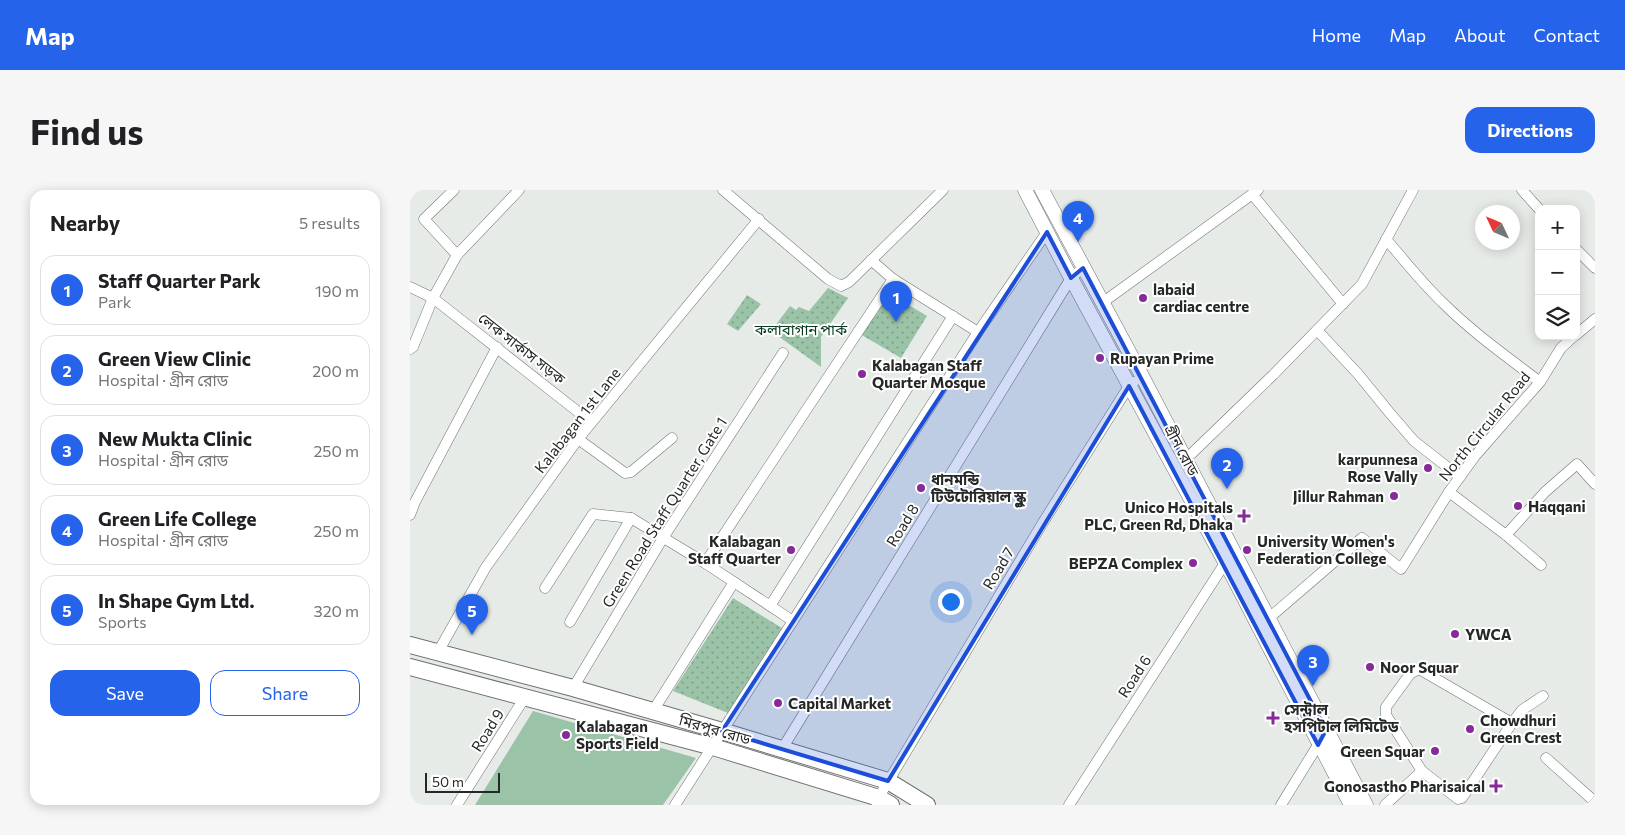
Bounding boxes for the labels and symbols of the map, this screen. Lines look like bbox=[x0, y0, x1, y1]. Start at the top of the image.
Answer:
pin: 4 bbox=[1062, 201, 1094, 242]
north arrow bbox=[1475, 205, 1520, 250]
place label: labaid cardiac centre bbox=[1153, 280, 1249, 315]
pin: 1 bbox=[880, 281, 912, 322]
marker: labaid cardiac centre bbox=[1137, 292, 1149, 304]
street label: লেক সার্কাস সড়ক bbox=[475, 309, 570, 388]
park label: কলাবাগান পার্ক bbox=[754, 320, 848, 338]
place label: Rupayan Prime bbox=[1110, 349, 1214, 367]
marker: Rupayan Prime bbox=[1094, 352, 1106, 364]
place label: Kalabagan Staff Quarter Mosque bbox=[872, 356, 986, 391]
street label: Kalabagan 1st Lane bbox=[530, 364, 624, 476]
marker: Kalabagan Staff Quarter Mosque bbox=[856, 368, 868, 380]
street label: North Circular Road bbox=[1434, 368, 1534, 484]
street label: Green Road Staff Quarter, Gate 1 bbox=[598, 414, 730, 610]
street label: গ্রীন রোড bbox=[1161, 421, 1203, 479]
pin: 2 bbox=[1211, 448, 1243, 489]
place label: karpunnesa Rose Vally bbox=[1338, 450, 1419, 485]
marker: karpunnesa Rose Vally bbox=[1422, 462, 1434, 474]
place label: ধানমন্ডি টিউটোরিয়াল স্কুল bbox=[930, 470, 1027, 508]
marker: ধানমন্ডি টিউটোরিয়াল স্কুল bbox=[915, 482, 927, 494]
place label: Jillur Rahman bbox=[1293, 487, 1384, 505]
marker: Jillur Rahman bbox=[1388, 490, 1400, 502]
place label: Haqqani bbox=[1528, 497, 1586, 515]
place label: Unico Hospitals PLC, Green Rd, Dhaka bbox=[1084, 498, 1233, 533]
street label: Road 8 bbox=[882, 500, 922, 550]
marker: Haqqani bbox=[1512, 500, 1524, 512]
marker: Unico Hospitals PLC, Green Rd, Dhaka bbox=[1237, 509, 1251, 523]
place label: Kalabagan Staff Quarter bbox=[688, 532, 781, 567]
place label: University Women's Federation College bbox=[1257, 532, 1395, 567]
marker: Kalabagan Staff Quarter bbox=[785, 544, 797, 556]
street label: Road 7 bbox=[978, 544, 1018, 592]
marker: University Women's Federation College bbox=[1241, 544, 1253, 556]
place label: BEPZA Complex bbox=[1069, 554, 1183, 572]
marker: BEPZA Complex bbox=[1187, 557, 1199, 569]
your location bbox=[938, 589, 964, 615]
pin: 5 bbox=[456, 594, 488, 635]
place label: YWCA bbox=[1465, 625, 1512, 643]
marker: YWCA bbox=[1449, 628, 1461, 640]
pin: 3 bbox=[1297, 645, 1329, 686]
street label: Road 6 bbox=[1114, 651, 1154, 701]
place label: Noor Squar bbox=[1380, 658, 1459, 676]
marker: Noor Squar bbox=[1364, 661, 1376, 673]
place label: Capital Market bbox=[788, 694, 891, 712]
marker: Capital Market bbox=[772, 697, 784, 709]
place label: সেন্ট্রাল হসপিটাল লিমিটেড bbox=[1283, 700, 1399, 735]
street label: Road 9 bbox=[467, 705, 507, 755]
street label: মিরপুর রোড bbox=[676, 710, 753, 749]
marker: সেন্ট্রাল হসপিটাল লিমিটেড bbox=[1266, 711, 1280, 725]
place label: Chowdhuri Green Crest bbox=[1480, 711, 1562, 746]
place label: Kalabagan Sports Field bbox=[576, 717, 659, 752]
marker: Chowdhuri Green Crest bbox=[1464, 723, 1476, 735]
marker: Kalabagan Sports Field bbox=[560, 729, 572, 741]
place label: Green Squar bbox=[1340, 742, 1425, 760]
marker: Green Squar bbox=[1429, 745, 1441, 757]
scale bar bbox=[425, 770, 500, 793]
place label: Gonosastho Pharisaical bbox=[1324, 777, 1485, 795]
marker: Gonosastho Pharisaical bbox=[1489, 779, 1503, 793]

